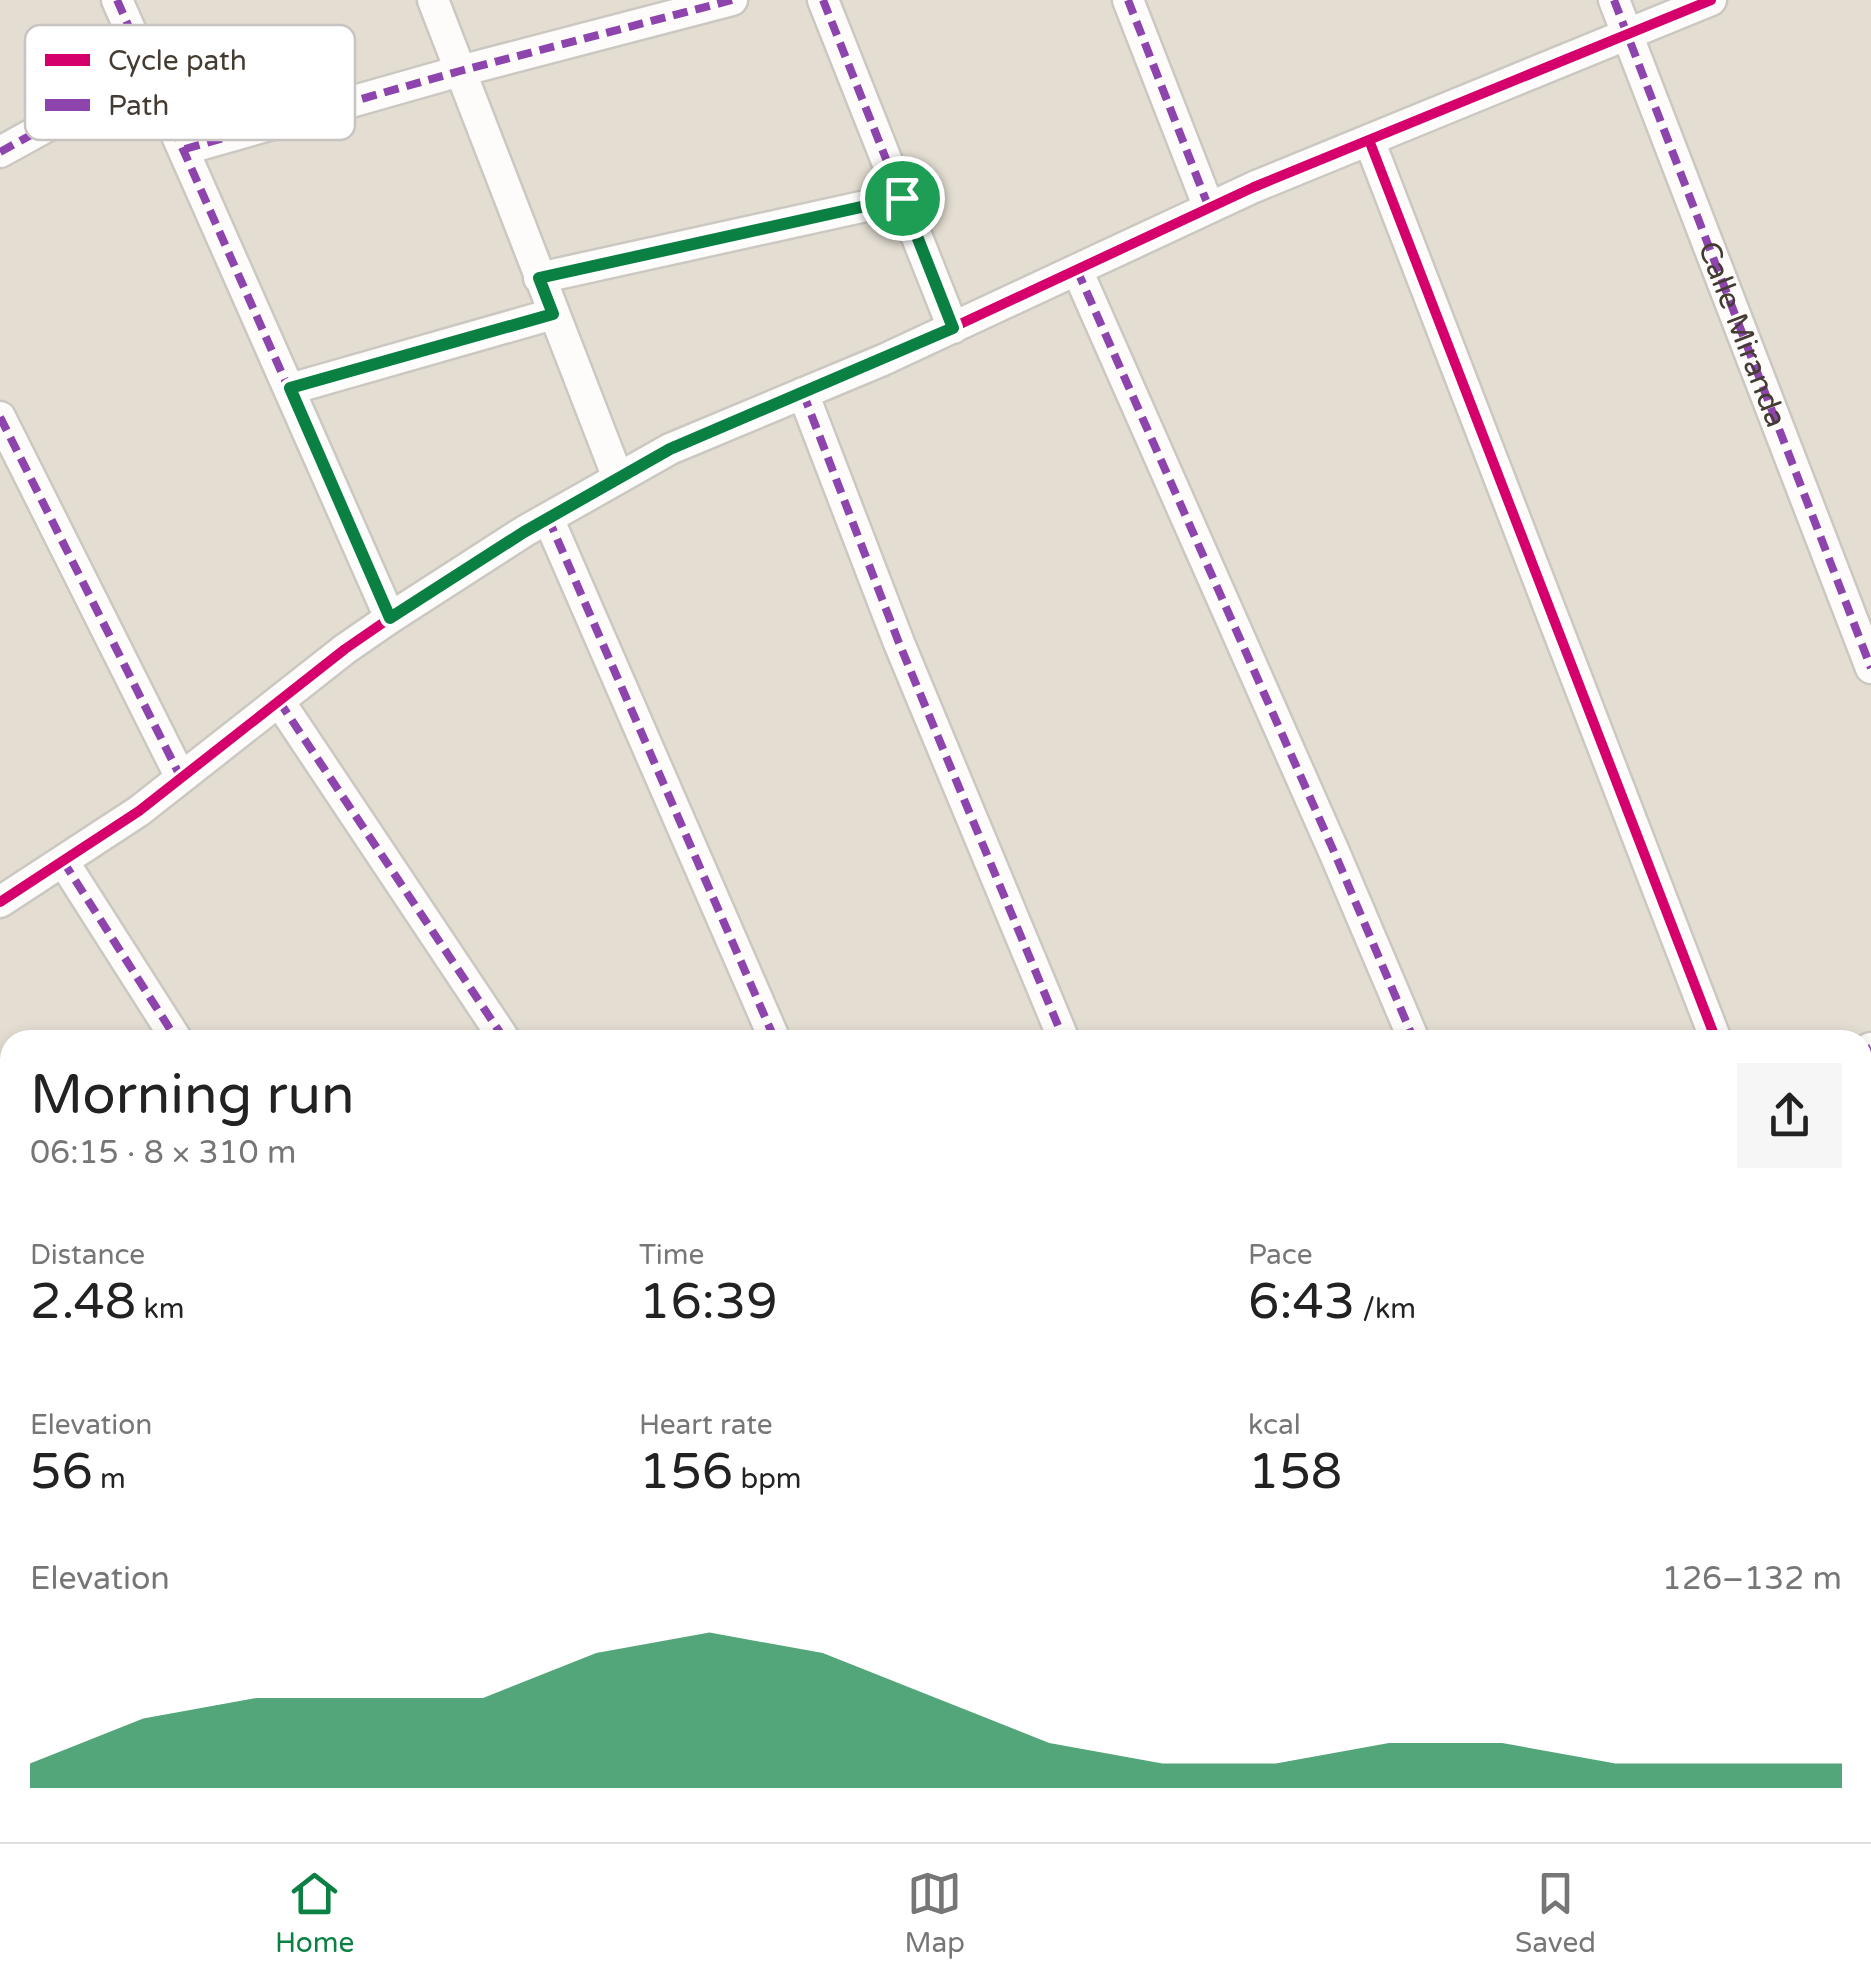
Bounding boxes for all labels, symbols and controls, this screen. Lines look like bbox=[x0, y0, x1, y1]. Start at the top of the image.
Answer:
legend bbox=[25, 25, 355, 140]
text: Cycle path bbox=[108, 44, 247, 78]
text: Path bbox=[108, 89, 169, 123]
pin bbox=[860, 156, 945, 241]
icon: arrive bbox=[875, 171, 930, 226]
street label: Calle Miranda bbox=[1690, 236, 1795, 432]
text: Morning run bbox=[30, 1063, 355, 1129]
button: share bbox=[1737, 1063, 1842, 1168]
text: 06:15 · 8 × 310 m bbox=[30, 1134, 296, 1172]
text: Distance bbox=[30, 1238, 145, 1272]
text: Time bbox=[639, 1238, 704, 1272]
text: Pace bbox=[1248, 1238, 1312, 1272]
text: 2.48 bbox=[30, 1272, 136, 1332]
text: 16:39 bbox=[639, 1272, 778, 1332]
text: 6:43 bbox=[1248, 1272, 1355, 1332]
text: km bbox=[136, 1292, 184, 1326]
text: /km bbox=[1355, 1292, 1416, 1326]
text: Elevation bbox=[30, 1408, 152, 1442]
text: Heart rate bbox=[639, 1408, 773, 1442]
text: kcal bbox=[1248, 1408, 1301, 1442]
text: 56 bbox=[30, 1442, 93, 1502]
text: 156 bbox=[639, 1442, 733, 1502]
text: 158 bbox=[1248, 1442, 1342, 1502]
text: m bbox=[93, 1462, 126, 1496]
text: bpm bbox=[733, 1462, 802, 1496]
text: Elevation bbox=[30, 1560, 170, 1598]
text: 126–132 m bbox=[1662, 1560, 1842, 1598]
tab: Home bbox=[275, 1866, 354, 1960]
tab: Map bbox=[904, 1866, 965, 1960]
tab: Saved bbox=[1515, 1866, 1596, 1960]

